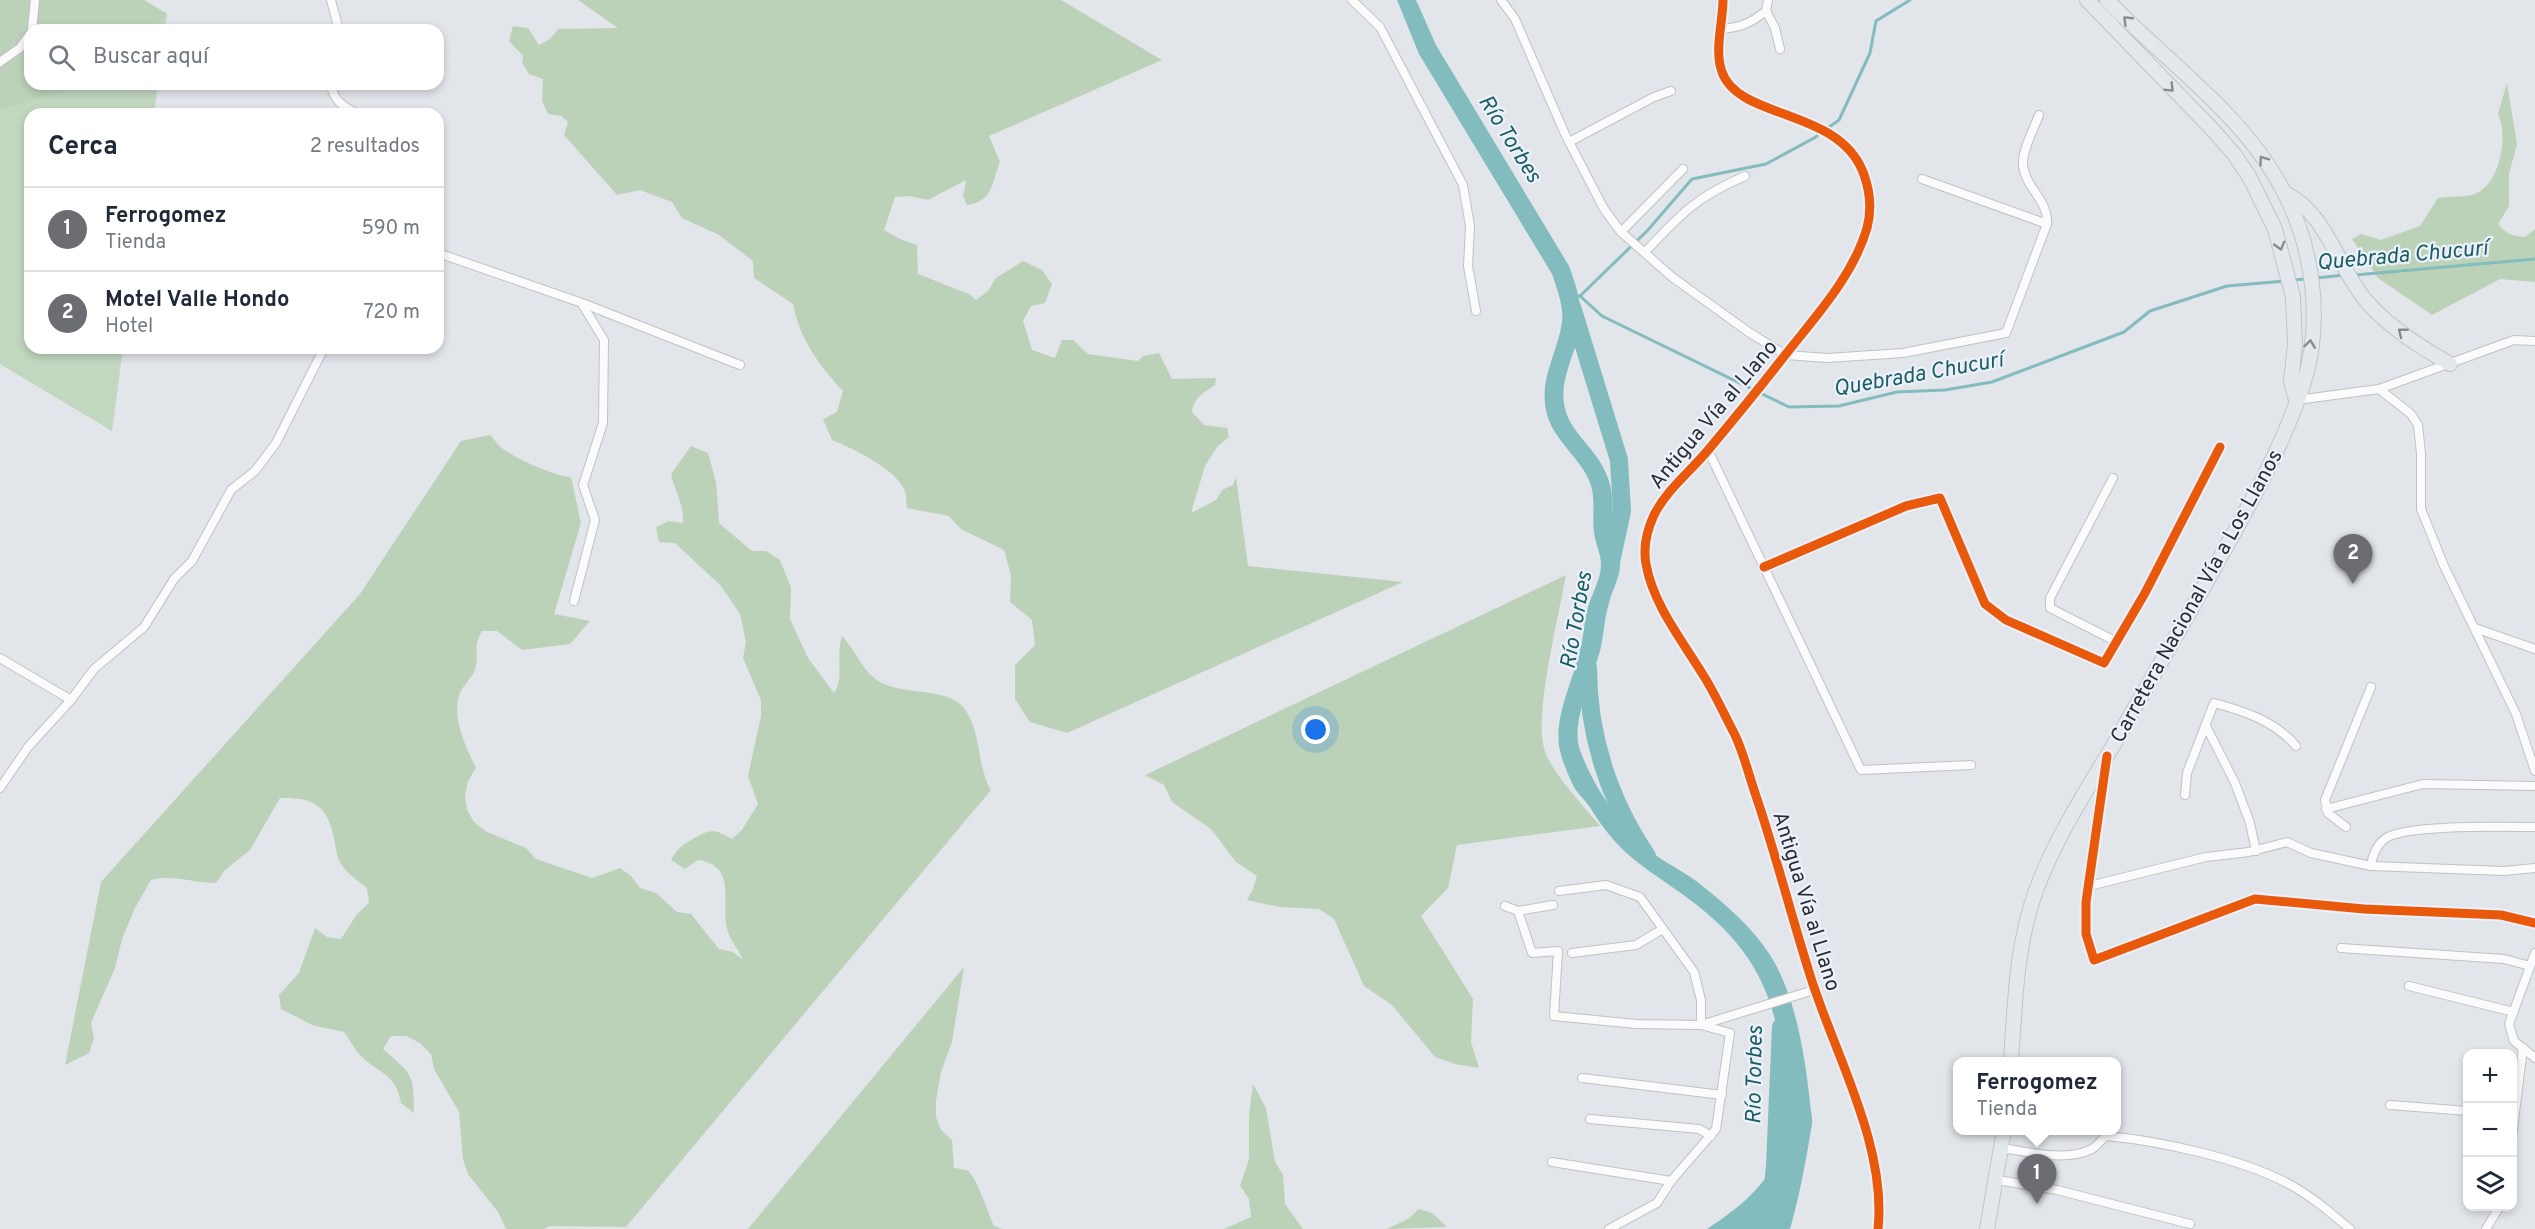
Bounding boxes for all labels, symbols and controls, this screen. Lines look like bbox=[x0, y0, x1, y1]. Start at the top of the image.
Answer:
one-way arrow bbox=[2124, 17, 2135, 28]
search box bbox=[24, 24, 444, 90]
icon: search bbox=[45, 41, 78, 74]
text: Buscar aquí bbox=[93, 44, 209, 71]
one-way arrow bbox=[2163, 81, 2174, 92]
water label: Río Torbes bbox=[1471, 90, 1547, 189]
text: Cerca bbox=[48, 131, 118, 164]
text: 2 resultados bbox=[310, 134, 420, 160]
one-way arrow bbox=[2259, 155, 2270, 166]
text: Ferrogomez bbox=[105, 203, 227, 230]
text: 1 bbox=[64, 216, 72, 242]
text: 590 m bbox=[362, 216, 420, 242]
text: Tienda bbox=[105, 230, 166, 256]
water label: Quebrada Chucurí bbox=[2315, 235, 2494, 277]
one-way arrow bbox=[2272, 241, 2285, 251]
text: Motel Valle Hondo bbox=[105, 287, 289, 314]
text: 2 bbox=[61, 300, 74, 326]
text: 720 m bbox=[363, 300, 420, 326]
text: Hotel bbox=[105, 314, 153, 340]
one-way arrow bbox=[2398, 328, 2409, 339]
street label: Antigua Vía al Llano bbox=[1644, 335, 1784, 495]
one-way arrow bbox=[2303, 339, 2316, 348]
water label: Quebrada Chucurí bbox=[1832, 346, 2010, 404]
street label: Carretera Nacional Vía a Los Llanos bbox=[2105, 445, 2289, 748]
pin: 2 bbox=[2334, 534, 2372, 584]
water label: Río Torbes bbox=[1556, 568, 1600, 671]
your location bbox=[1301, 715, 1330, 744]
street label: Antigua Vía al Llano bbox=[1765, 808, 1846, 995]
water label: Río Torbes bbox=[1741, 1024, 1770, 1125]
map controls bbox=[2463, 1049, 2517, 1211]
button: + bbox=[2463, 1049, 2517, 1103]
popup bbox=[1953, 1057, 2121, 1135]
text: Ferrogomez bbox=[1976, 1070, 2098, 1097]
text: Tienda bbox=[1976, 1097, 2037, 1123]
button: − bbox=[2463, 1103, 2517, 1157]
pin: 1 bbox=[2018, 1154, 2056, 1204]
button: layers bbox=[2463, 1157, 2517, 1211]

